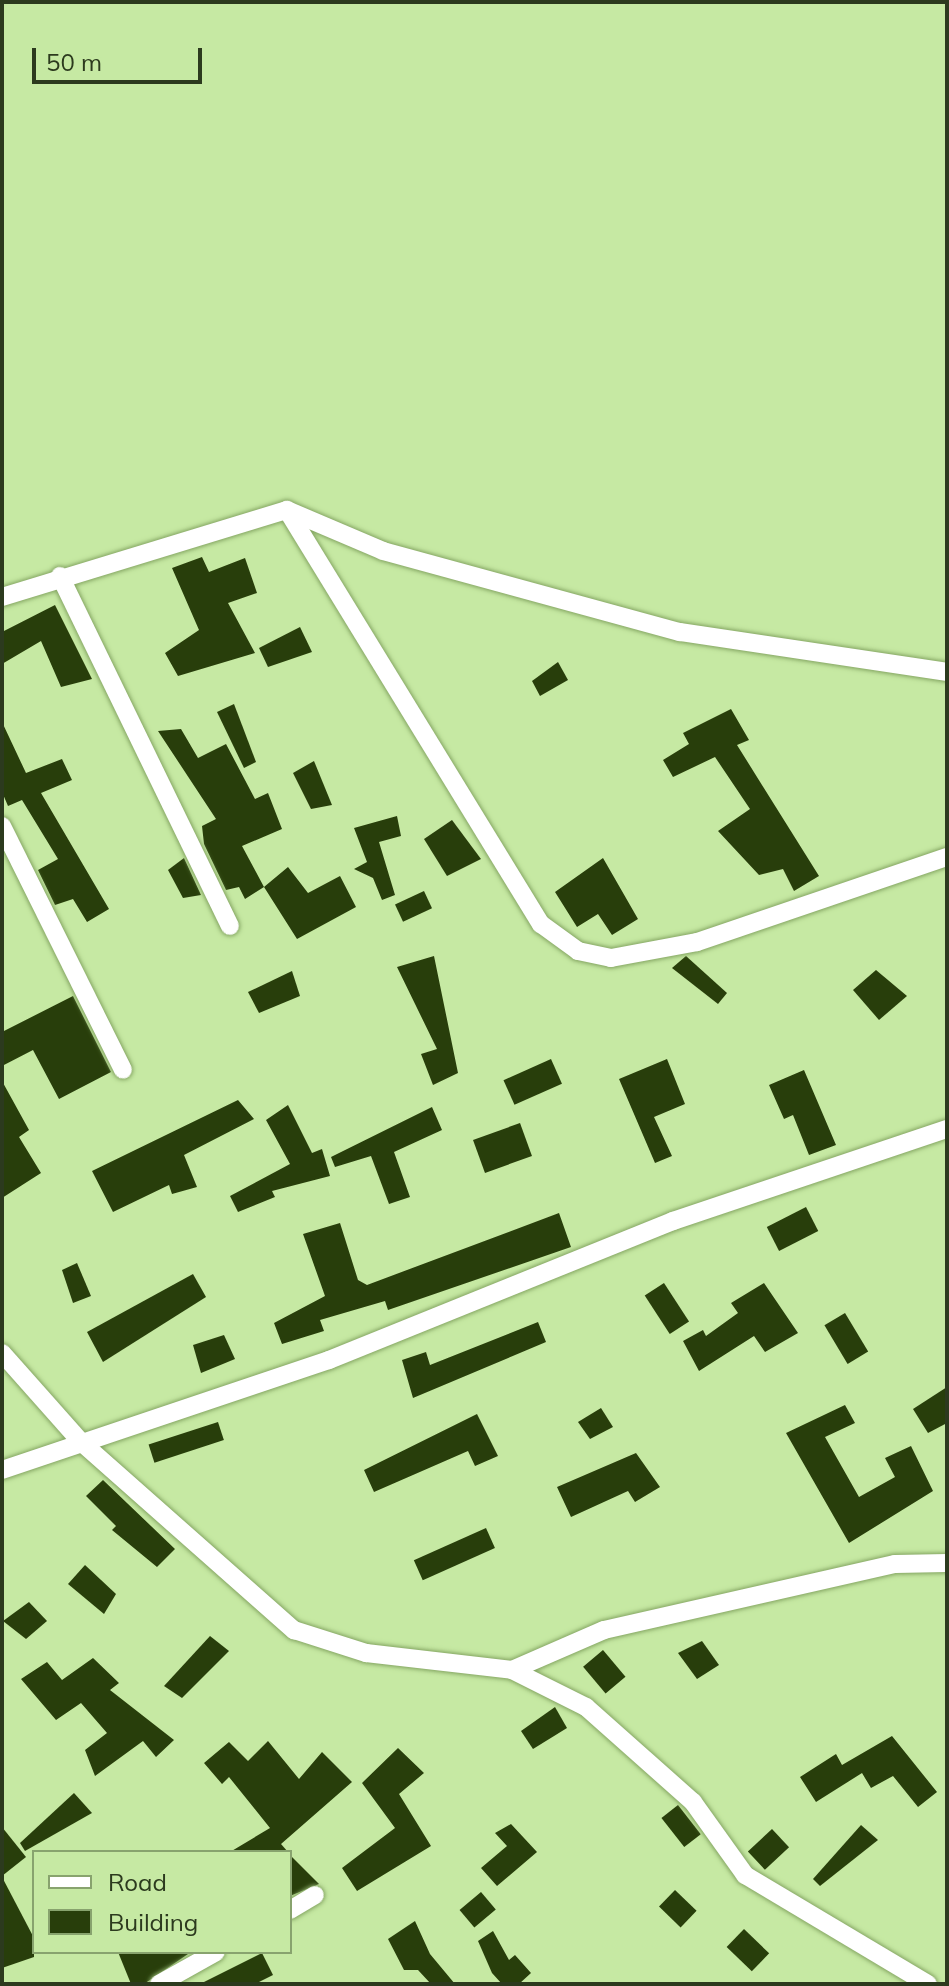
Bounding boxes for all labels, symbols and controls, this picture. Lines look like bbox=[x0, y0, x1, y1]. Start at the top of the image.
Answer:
scale bar bbox=[36, 32, 206, 82]
text: 50 m bbox=[46, 47, 102, 77]
legend bbox=[32, 1850, 292, 1954]
text: Road bbox=[108, 1867, 167, 1897]
text: Building bbox=[108, 1907, 198, 1937]

